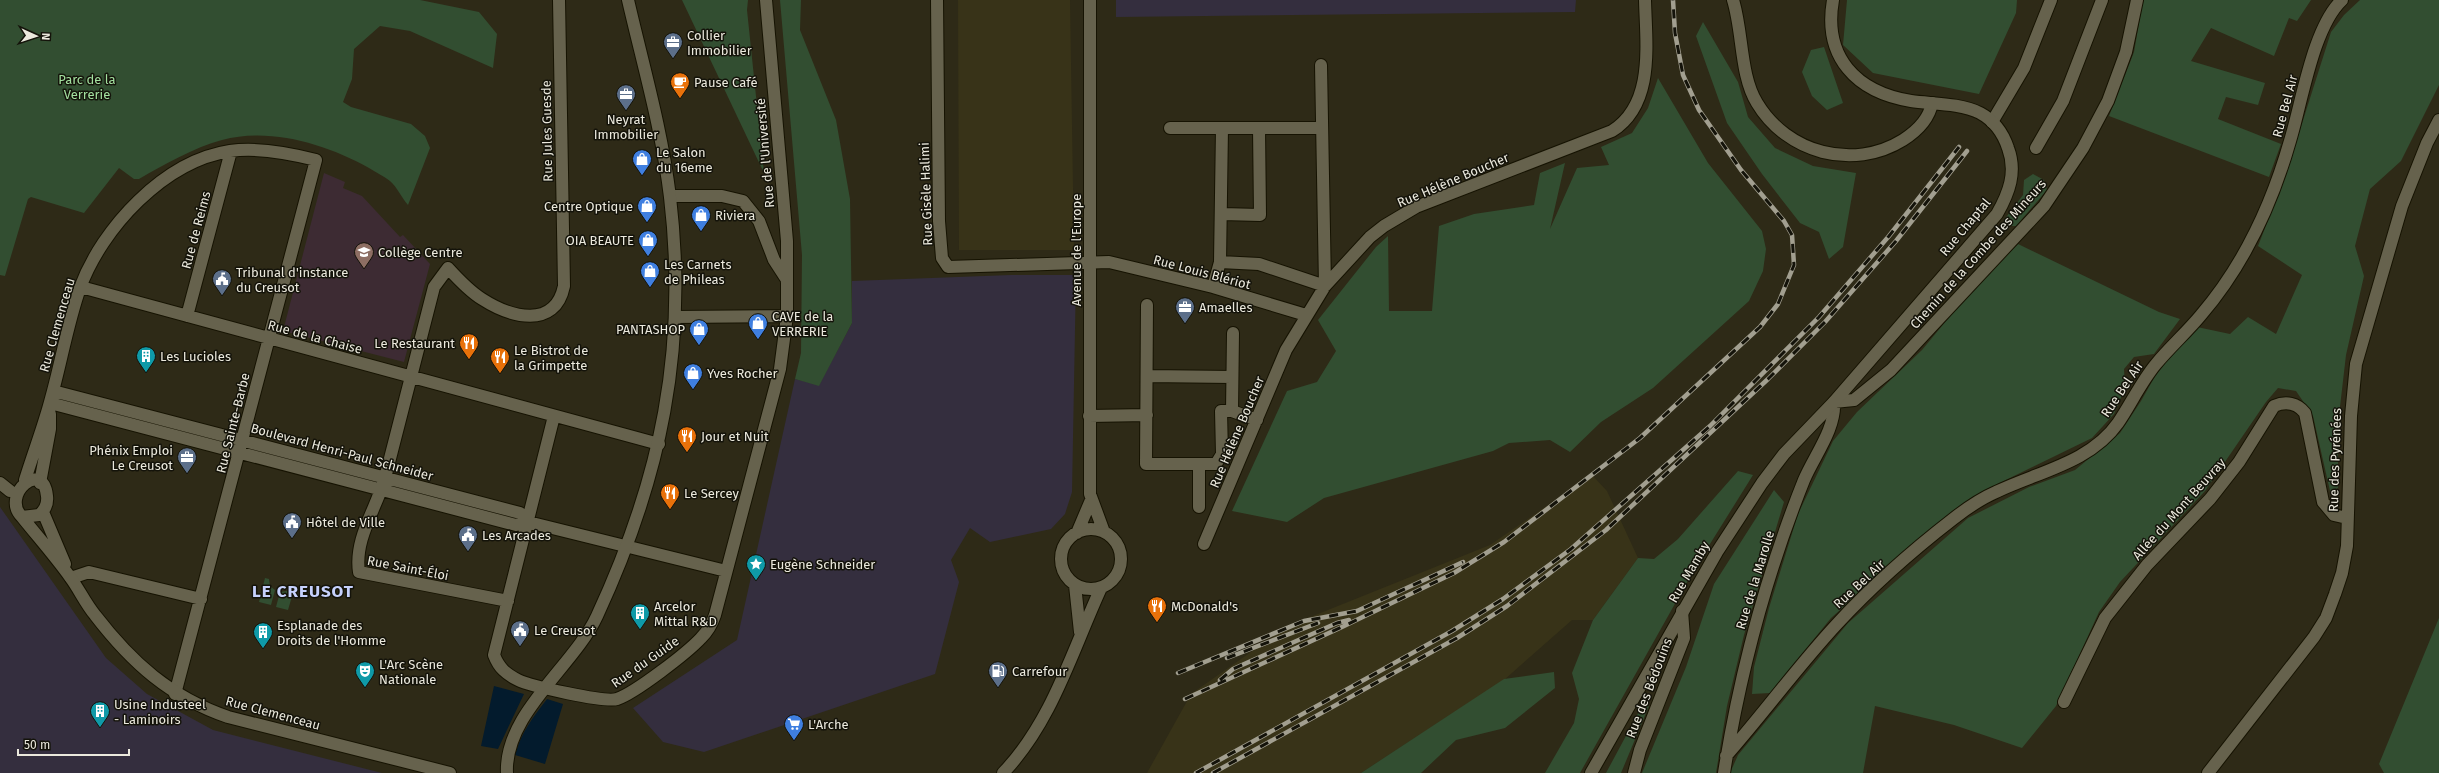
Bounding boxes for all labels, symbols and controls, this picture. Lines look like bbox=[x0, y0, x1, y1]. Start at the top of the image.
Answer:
north arrow bbox=[16, 16, 56, 56]
place label: Collier Immobilier bbox=[687, 28, 752, 58]
office icon: Collier Immobilier bbox=[662, 31, 684, 59]
text: N bbox=[39, 33, 52, 40]
cafe icon: Pause Café bbox=[669, 71, 691, 99]
park label: Parc de la Verrerie bbox=[58, 72, 116, 102]
street label: Rue Bel Air bbox=[2269, 73, 2301, 139]
place label: Pause Café bbox=[694, 75, 758, 90]
street label: Rue Jules Guesde bbox=[539, 80, 555, 182]
office icon: Neyrat Immobilier bbox=[615, 83, 637, 111]
street label: Rue de l'Université bbox=[753, 97, 777, 209]
place label: Neyrat Immobilier bbox=[594, 112, 658, 142]
street label: Rue Gisèle Halimi bbox=[917, 142, 935, 246]
place label: Le Salon du 16eme bbox=[656, 145, 713, 175]
shop icon: Le Salon du 16eme bbox=[631, 148, 653, 176]
street label: Rue Hélène Boucher bbox=[1395, 150, 1511, 210]
street label: Chemin de la Combe des Mineurs bbox=[1907, 176, 2049, 332]
street label: Rue de Reims bbox=[178, 189, 214, 271]
street label: Avenue de l'Europe bbox=[1069, 194, 1084, 306]
shop icon: Centre Optique bbox=[636, 195, 658, 223]
street label: Rue Chaptal bbox=[1936, 195, 1994, 259]
place label: Centre Optique bbox=[544, 199, 633, 214]
shop icon: Riviera bbox=[690, 204, 712, 232]
place label: Riviera bbox=[715, 208, 755, 223]
shop icon: OIA BEAUTE bbox=[637, 229, 659, 257]
place label: OIA BEAUTE bbox=[566, 233, 634, 248]
school or university icon: Collège Centre bbox=[353, 241, 375, 269]
place label: Collège Centre bbox=[378, 245, 462, 260]
street label: Rue Louis Blériot bbox=[1152, 252, 1253, 292]
place label: Les Carnets de Phileas bbox=[664, 257, 731, 287]
shop icon: Les Carnets de Phileas bbox=[639, 260, 661, 288]
place label: Tribunal d'instance du Creusot bbox=[236, 265, 348, 295]
public building icon: Tribunal d'instance du Creusot bbox=[211, 268, 233, 296]
street label: Rue Clemenceau bbox=[36, 276, 78, 374]
office icon: Amaelles bbox=[1174, 296, 1196, 324]
place label: Amaelles bbox=[1199, 300, 1252, 315]
place label: CAVE de la VERRERIE bbox=[772, 309, 833, 339]
shop icon: CAVE de la VERRERIE bbox=[747, 312, 769, 340]
street label: Rue de la Chaise bbox=[266, 317, 364, 357]
shop icon: PANTASHOP bbox=[688, 318, 710, 346]
place label: PANTASHOP bbox=[616, 322, 685, 337]
restaurant icon: Le Restaurant bbox=[458, 332, 480, 360]
place label: Le Restaurant bbox=[374, 336, 455, 351]
place label: Le Bistrot de la Grimpette bbox=[514, 343, 588, 373]
building icon: Les Lucioles bbox=[135, 345, 157, 373]
restaurant icon: Le Bistrot de la Grimpette bbox=[489, 346, 511, 374]
place label: Les Lucioles bbox=[160, 349, 231, 364]
street label: Rue Bel Air bbox=[2098, 358, 2146, 420]
shop icon: Yves Rocher bbox=[682, 362, 704, 390]
place label: Yves Rocher bbox=[707, 366, 778, 381]
street label: Rue Sainte-Barbe bbox=[213, 371, 253, 475]
street label: Rue Hélène Boucher bbox=[1207, 374, 1267, 490]
street label: Rue des Pyrénées bbox=[2326, 408, 2344, 512]
street label: Boulevard Henri-Paul Schneider bbox=[249, 420, 435, 484]
restaurant icon: Jour et Nuit bbox=[676, 425, 698, 453]
place label: Jour et Nuit bbox=[701, 429, 769, 444]
place label: Phénix Emploi Le Creusot bbox=[89, 443, 173, 473]
office icon: Phénix Emploi Le Creusot bbox=[176, 446, 198, 474]
street label: Allée du Mont Beuvray bbox=[2129, 455, 2229, 563]
restaurant icon: Le Sercey bbox=[659, 482, 681, 510]
place label: Le Sercey bbox=[684, 486, 739, 501]
public building icon: Hôtel de Ville bbox=[281, 511, 303, 539]
place label: Hôtel de Ville bbox=[306, 515, 385, 530]
public building icon: Les Arcades bbox=[457, 524, 479, 552]
place label: Les Arcades bbox=[482, 528, 551, 543]
street label: Rue de la Marolle bbox=[1733, 529, 1777, 631]
street label: Rue Mamby bbox=[1665, 538, 1713, 605]
street label: Rue Saint-Éloi bbox=[366, 553, 450, 583]
place icon: Eugène Schneider bbox=[745, 553, 767, 581]
place label: Eugène Schneider bbox=[770, 557, 875, 572]
street label: Rue Bel Air bbox=[1830, 557, 1888, 611]
district label: LE CREUSOT bbox=[252, 581, 354, 602]
restaurant icon: McDonald's bbox=[1146, 595, 1168, 623]
place label: Arcelor Mittal R&D bbox=[654, 599, 717, 629]
place label: McDonald's bbox=[1171, 599, 1238, 614]
building icon: Arcelor Mittal R&D bbox=[629, 602, 651, 630]
place label: Esplanade des Droits de l'Homme bbox=[277, 618, 386, 648]
public building icon: Le Creusot bbox=[509, 619, 531, 647]
building icon: Esplanade des Droits de l'Homme bbox=[252, 621, 274, 649]
place label: Le Creusot bbox=[534, 623, 596, 638]
street label: Rue du Guide bbox=[608, 633, 682, 691]
street label: Rue des Bédouins bbox=[1623, 636, 1675, 740]
place label: L'Arc Scène Nationale bbox=[379, 657, 443, 687]
theatre icon: L'Arc Scène Nationale bbox=[354, 660, 376, 688]
fuel station icon: Carrefour bbox=[987, 660, 1009, 688]
place label: Carrefour bbox=[1012, 664, 1067, 679]
street label: Rue Clemenceau bbox=[224, 693, 322, 733]
place label: Usine Industeel - Laminoirs bbox=[114, 697, 206, 727]
building icon: Usine Industeel - Laminoirs bbox=[89, 700, 111, 728]
supermarket icon: L'Arche bbox=[783, 713, 805, 741]
place label: L'Arche bbox=[808, 717, 849, 732]
scale bar bbox=[18, 731, 129, 757]
text: 50 m bbox=[24, 738, 50, 752]

